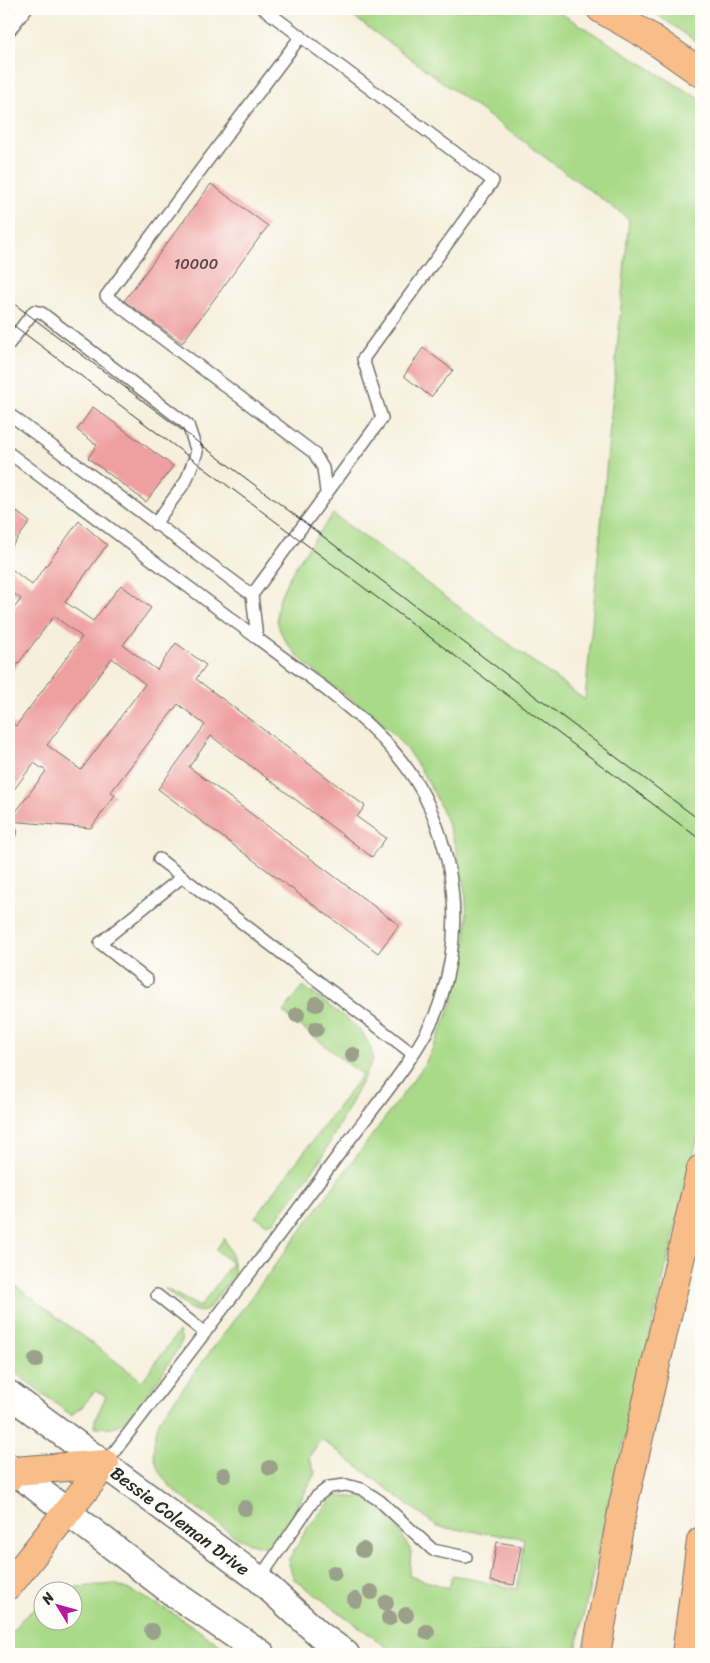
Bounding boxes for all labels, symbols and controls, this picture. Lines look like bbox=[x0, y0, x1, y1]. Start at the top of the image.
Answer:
house number: 10000 bbox=[174, 251, 218, 277]
street label: Bessie Coleman Drive bbox=[103, 1458, 257, 1584]
north arrow bbox=[32, 1580, 82, 1630]
text: N bbox=[35, 1587, 61, 1611]

